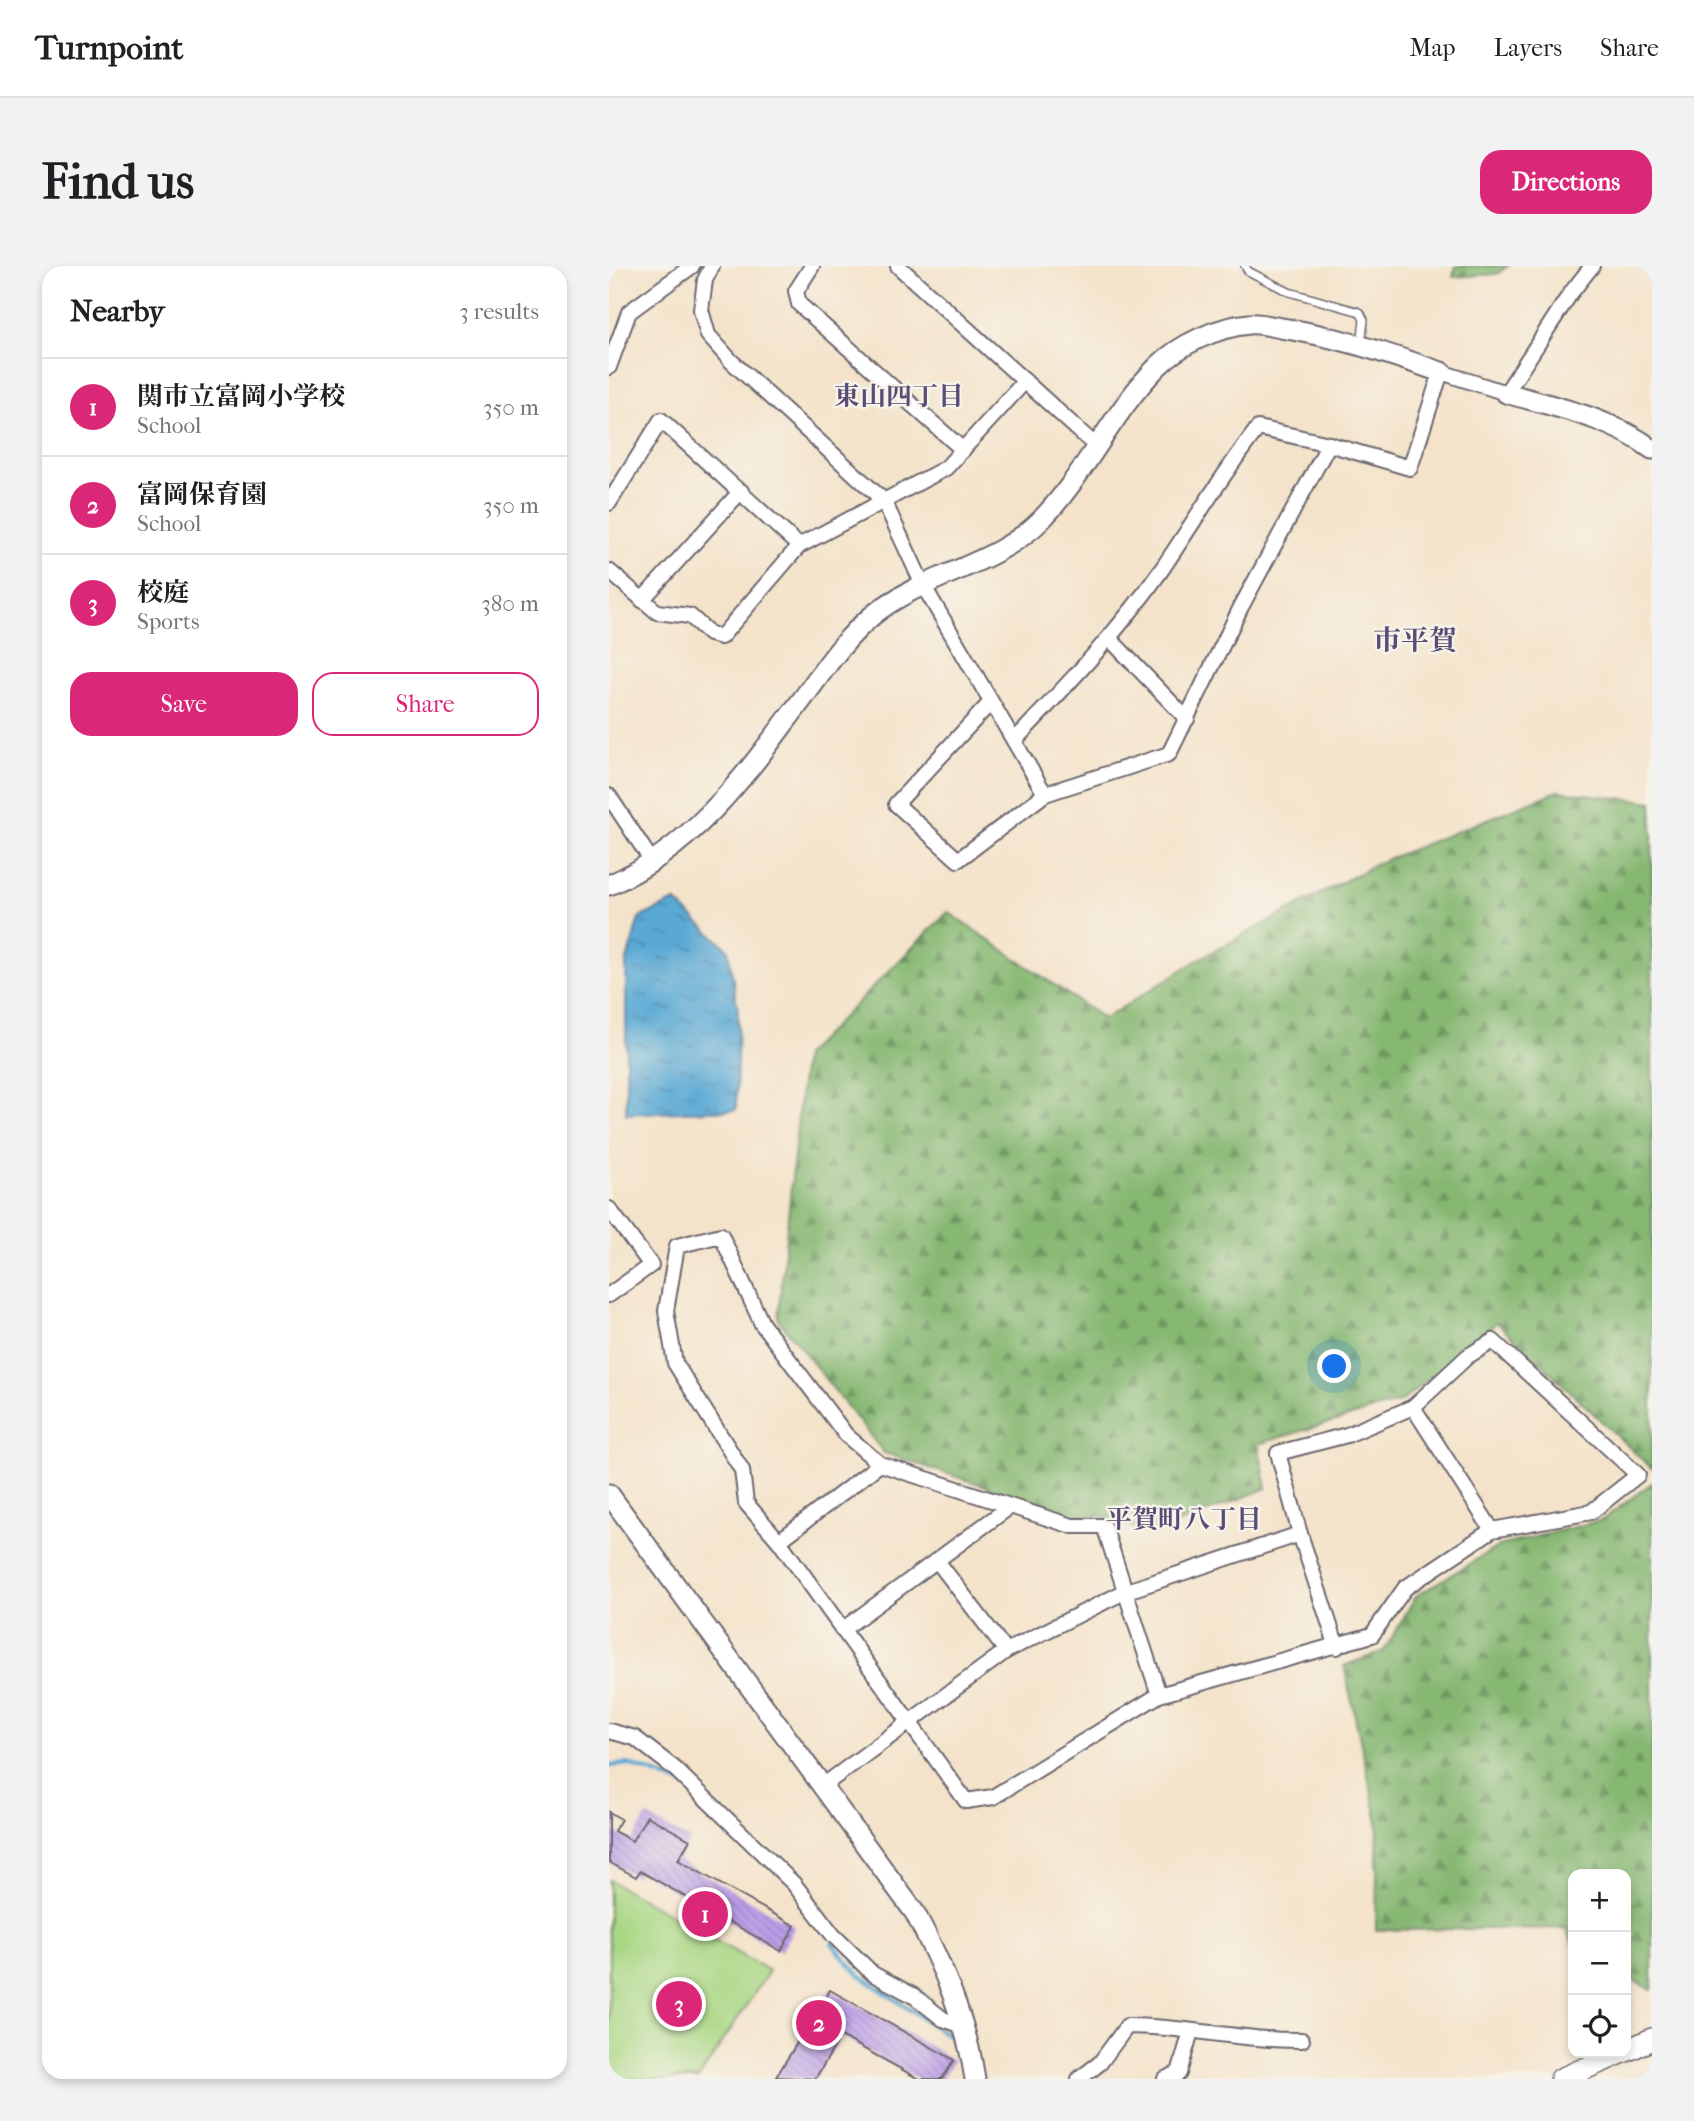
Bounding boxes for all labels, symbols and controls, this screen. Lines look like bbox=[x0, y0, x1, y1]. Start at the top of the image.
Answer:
text: Turnpoint bbox=[35, 29, 183, 68]
text: Map bbox=[1410, 34, 1456, 62]
text: Layers bbox=[1494, 34, 1562, 62]
text: Share bbox=[1600, 34, 1659, 62]
button: Directions bbox=[1480, 150, 1652, 214]
text: Find us bbox=[42, 153, 194, 211]
text: Nearby bbox=[70, 294, 165, 329]
text: 3 results bbox=[459, 298, 539, 325]
text: 関市立富岡小学校 bbox=[137, 381, 345, 412]
district label: 東山四丁目 bbox=[834, 381, 964, 412]
text: 1 bbox=[89, 394, 97, 421]
text: 350 m bbox=[483, 394, 539, 421]
text: School bbox=[137, 412, 201, 439]
text: 富岡保育園 bbox=[137, 479, 267, 510]
text: 2 bbox=[87, 492, 99, 519]
text: 350 m bbox=[483, 492, 539, 519]
text: School bbox=[137, 510, 201, 537]
text: 校庭 bbox=[137, 577, 189, 608]
text: 3 bbox=[88, 590, 98, 617]
text: 380 m bbox=[481, 590, 539, 617]
text: Sports bbox=[137, 608, 199, 635]
district label: 市平賀 bbox=[1373, 624, 1457, 657]
button: Save bbox=[70, 672, 298, 736]
button: Share bbox=[312, 672, 539, 736]
your location bbox=[1317, 1349, 1351, 1383]
district label: 平賀町八丁目 bbox=[1106, 1504, 1262, 1535]
map controls bbox=[1568, 1869, 1631, 2058]
button: + bbox=[1568, 1869, 1631, 1932]
pin: 1 bbox=[682, 1888, 728, 1940]
button: − bbox=[1568, 1932, 1631, 1995]
pin: 3 bbox=[656, 1978, 702, 2030]
button: locate bbox=[1568, 1995, 1631, 2058]
pin: 2 bbox=[796, 1997, 842, 2049]

